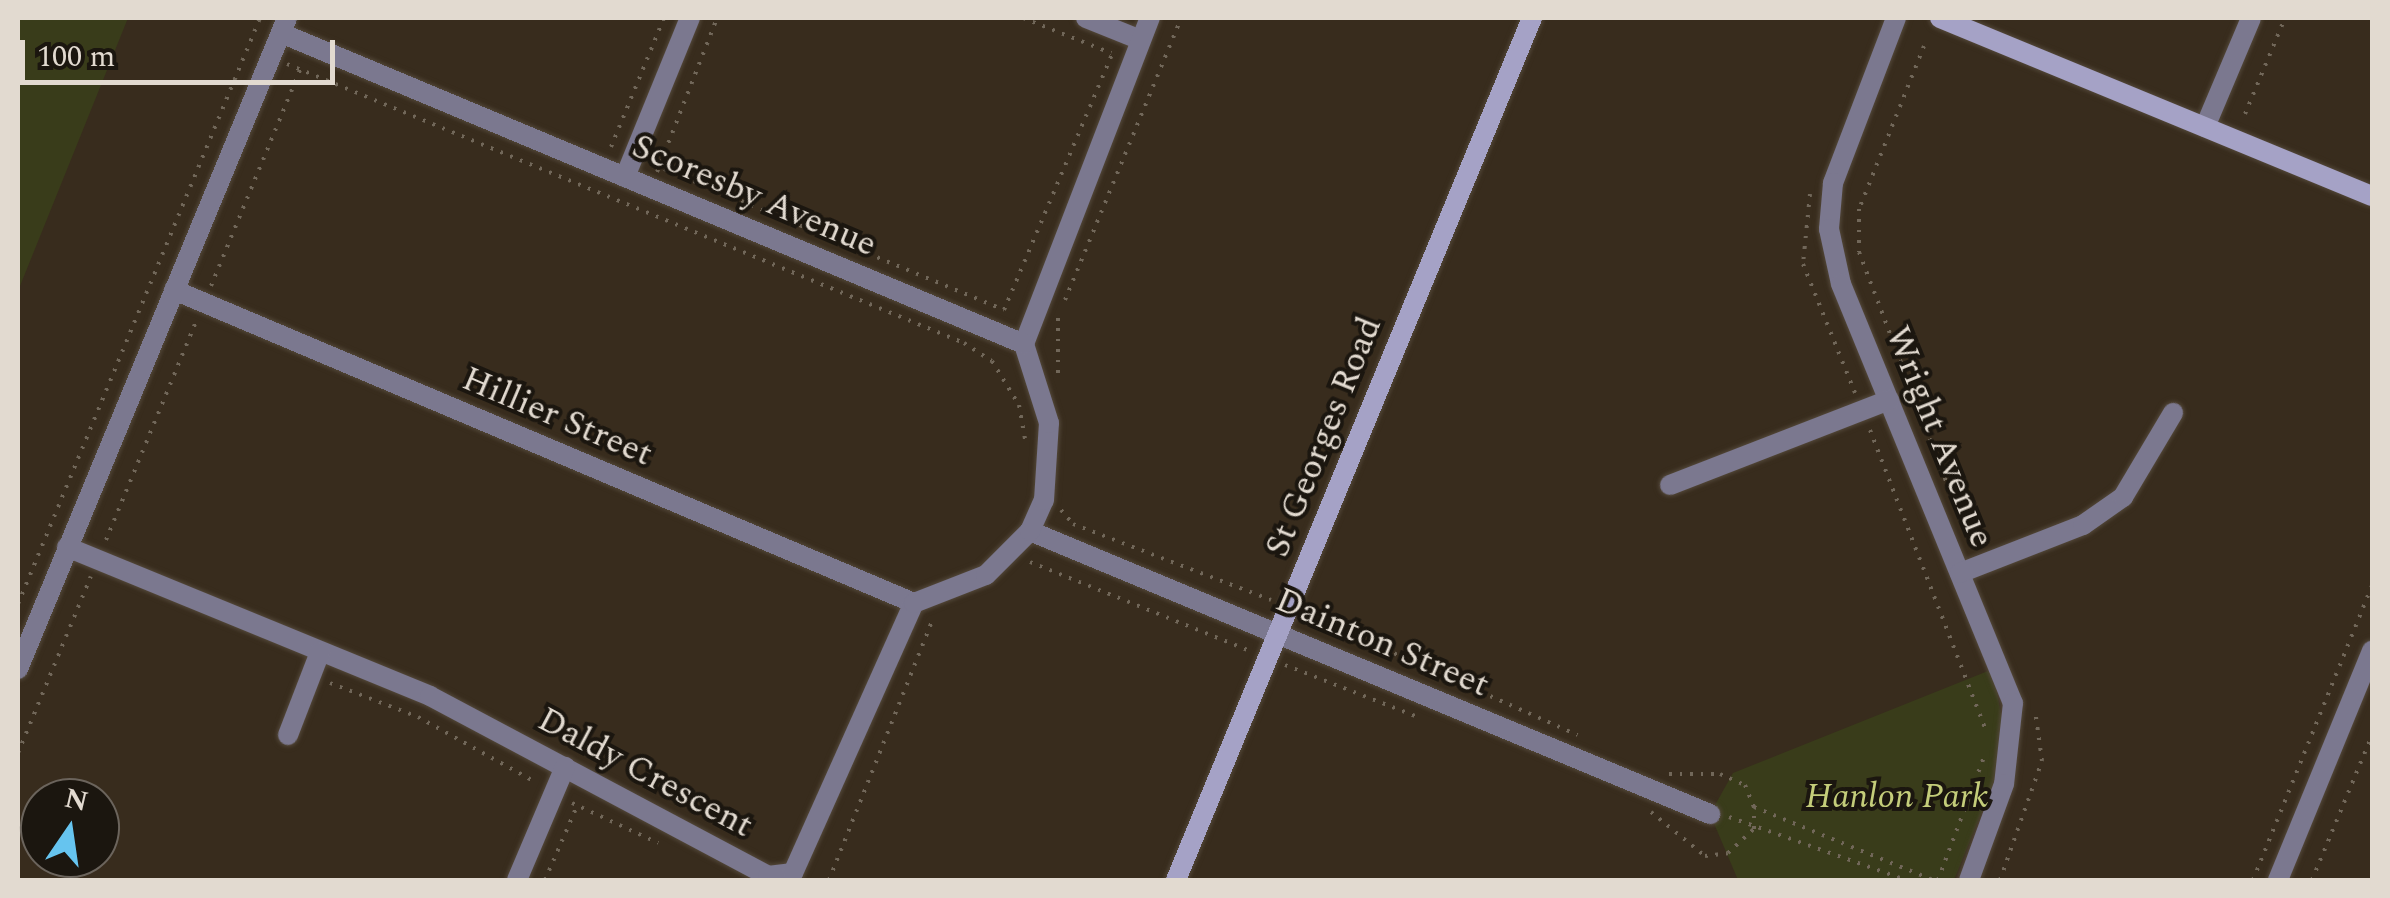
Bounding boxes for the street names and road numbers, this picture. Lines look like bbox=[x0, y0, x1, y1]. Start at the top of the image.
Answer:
street label: Scoresby Avenue bbox=[626, 126, 882, 266]
street label: St Georges Road bbox=[1257, 311, 1391, 563]
street label: Wright Avenue bbox=[1876, 320, 2002, 554]
street label: Hillier Street bbox=[456, 358, 658, 476]
street label: Dainton Street bbox=[1269, 579, 1495, 707]
street label: Daldy Crescent bbox=[530, 699, 760, 847]

